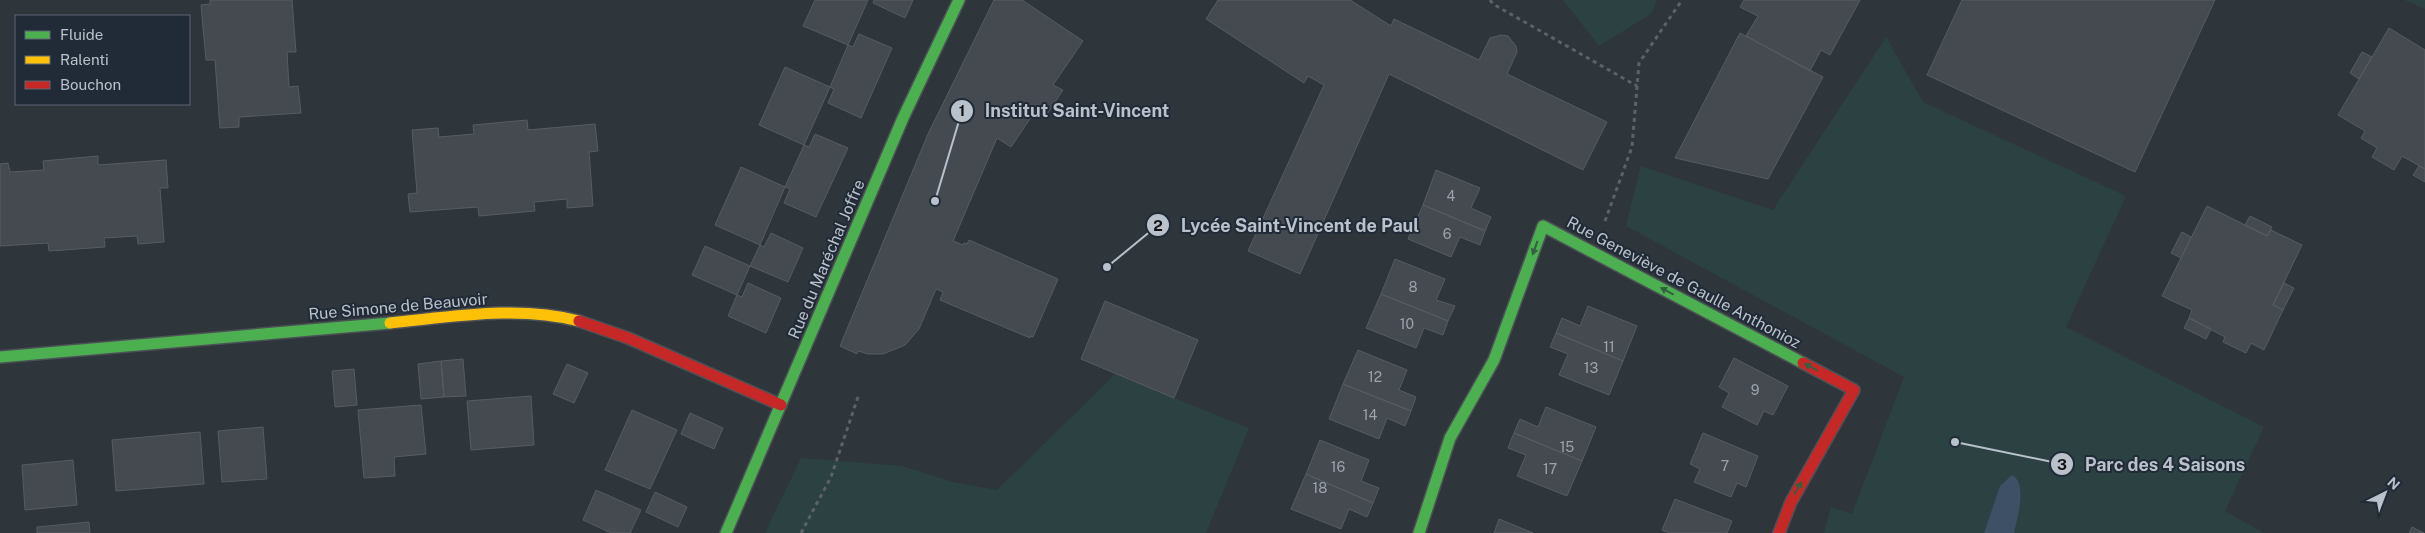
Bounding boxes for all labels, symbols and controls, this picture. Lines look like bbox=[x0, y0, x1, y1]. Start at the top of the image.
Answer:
legend bbox=[15, 15, 190, 105]
text: Fluide bbox=[60, 26, 103, 43]
text: Ralenti bbox=[60, 51, 109, 68]
text: Bouchon bbox=[60, 76, 121, 93]
callout: Institut Saint-Vincent bbox=[949, 95, 1179, 128]
text: Institut Saint-Vincent bbox=[985, 100, 1169, 121]
text: 1 bbox=[959, 102, 965, 119]
street label: Rue du Maréchal Joffre bbox=[784, 177, 869, 342]
house number: 4 bbox=[1447, 188, 1456, 204]
callout: Lycée Saint-Vincent de Paul bbox=[1146, 209, 1429, 242]
street label: Rue Geneviève de Gaulle Anthonioz bbox=[1564, 213, 1804, 352]
text: Lycée Saint-Vincent de Paul bbox=[1181, 215, 1419, 236]
text: 2 bbox=[1153, 217, 1163, 234]
house number: 6 bbox=[1443, 226, 1452, 242]
one-way arrow bbox=[1531, 240, 1538, 255]
house number: 8 bbox=[1408, 279, 1418, 295]
one-way arrow bbox=[1660, 286, 1674, 295]
street label: Rue Simone de Beauvoir bbox=[308, 289, 488, 324]
house number: 10 bbox=[1400, 316, 1414, 332]
house number: 11 bbox=[1603, 339, 1615, 355]
house number: 13 bbox=[1584, 360, 1598, 376]
one-way arrow bbox=[1803, 363, 1818, 371]
house number: 12 bbox=[1368, 369, 1382, 385]
house number: 9 bbox=[1751, 382, 1760, 398]
house number: 14 bbox=[1363, 407, 1377, 423]
house number: 15 bbox=[1560, 439, 1574, 455]
callout: Parc des 4 Saisons bbox=[2049, 448, 2255, 481]
text: Parc des 4 Saisons bbox=[2085, 454, 2245, 475]
text: 3 bbox=[2057, 456, 2067, 473]
house number: 7 bbox=[1721, 458, 1729, 474]
house number: 16 bbox=[1331, 459, 1345, 475]
house number: 17 bbox=[1543, 461, 1557, 477]
north arrow bbox=[2360, 468, 2410, 518]
text: N bbox=[2384, 474, 2403, 493]
house number: 18 bbox=[1313, 480, 1327, 496]
one-way arrow bbox=[1794, 482, 1803, 495]

